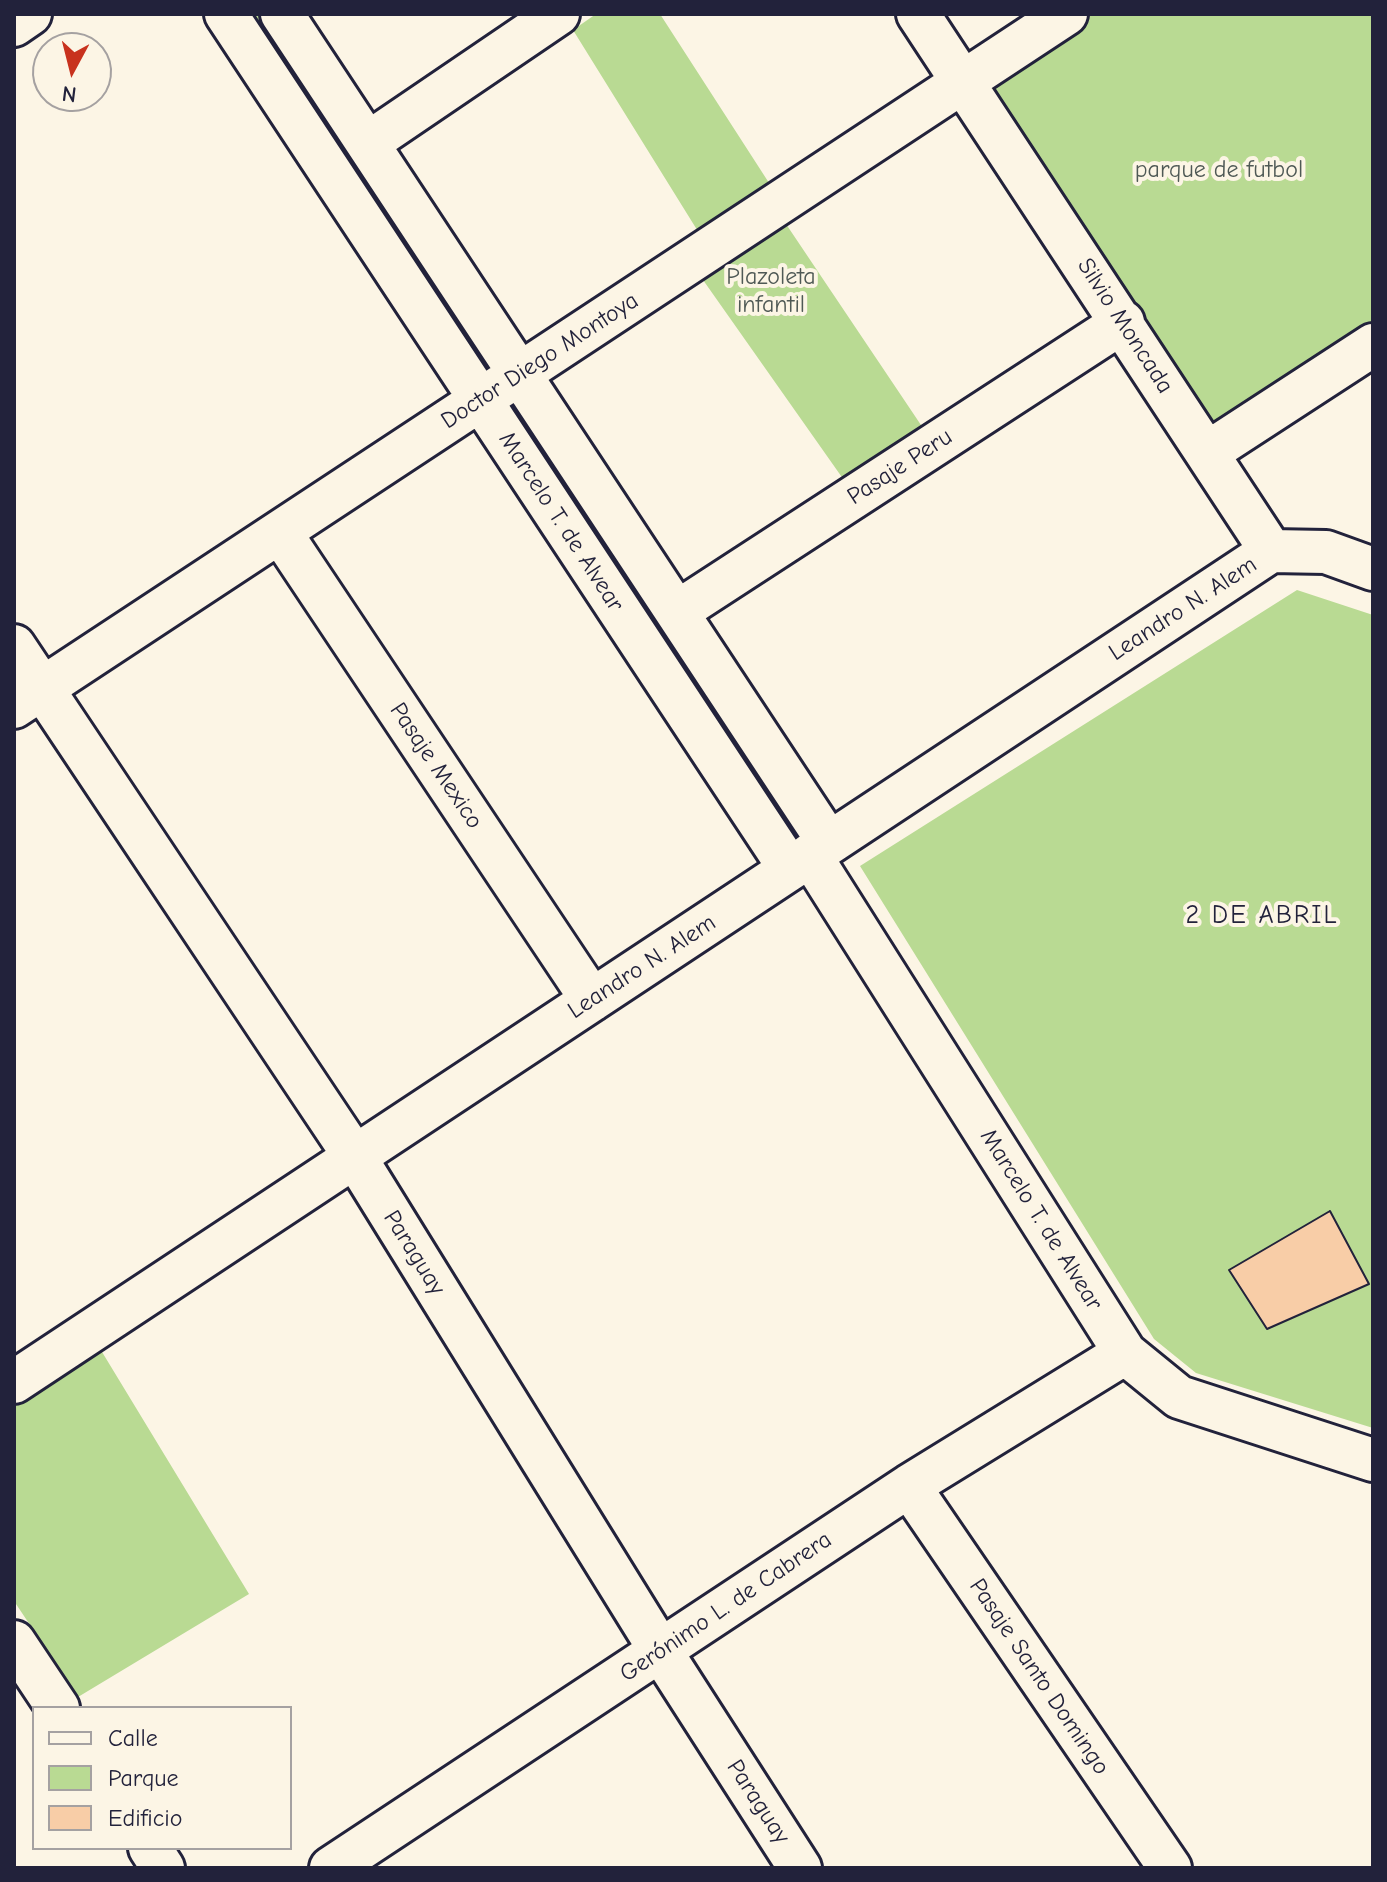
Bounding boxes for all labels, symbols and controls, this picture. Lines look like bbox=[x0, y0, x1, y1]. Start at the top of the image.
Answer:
north arrow bbox=[32, 32, 112, 112]
text: N bbox=[61, 80, 78, 108]
park label: parque de futbol bbox=[1135, 156, 1303, 184]
street label: Silvio Moncada bbox=[1071, 253, 1179, 399]
park label: Plazoleta infantil bbox=[726, 263, 816, 319]
street label: Doctor Diego Montoya bbox=[436, 286, 644, 436]
street label: Pasaje Peru bbox=[842, 422, 958, 512]
street label: Marcelo T. de Alvear bbox=[492, 427, 630, 617]
street label: Leandro N. Alem bbox=[1104, 551, 1262, 667]
street label: Pasaje Mexico bbox=[383, 697, 489, 835]
district label: 2 DE ABRIL bbox=[1186, 900, 1338, 932]
street label: Leandro N. Alem bbox=[563, 909, 721, 1025]
street label: Marcelo T. de Alvear bbox=[974, 1124, 1108, 1316]
street label: Paraguay bbox=[377, 1205, 451, 1301]
street label: Gerónimo L. de Cabrera bbox=[615, 1525, 837, 1689]
street label: Pasaje Santo Domingo bbox=[963, 1573, 1115, 1781]
legend bbox=[32, 1706, 292, 1850]
text: Calle bbox=[108, 1724, 158, 1752]
street label: Paraguay bbox=[720, 1755, 796, 1849]
text: Parque bbox=[108, 1764, 179, 1792]
text: Edificio bbox=[108, 1804, 183, 1832]

